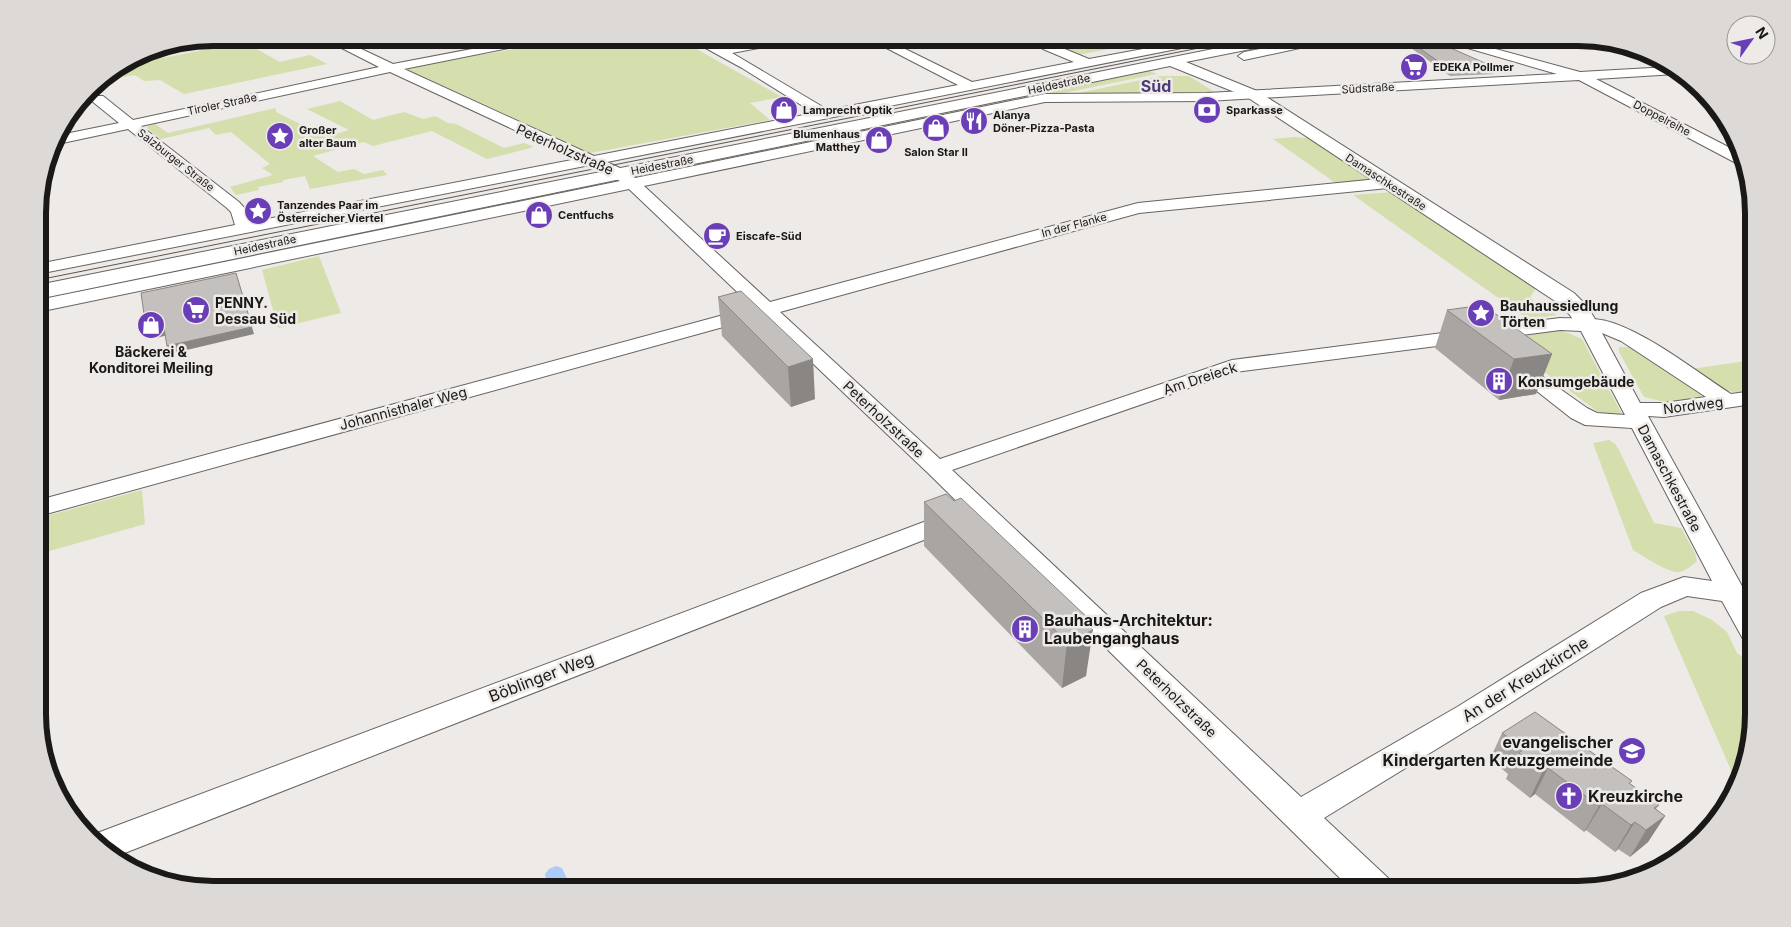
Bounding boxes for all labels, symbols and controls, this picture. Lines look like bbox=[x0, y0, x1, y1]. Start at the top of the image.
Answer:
north arrow bbox=[1726, 15, 1776, 65]
text: N bbox=[1752, 24, 1772, 42]
supermarket icon: EDEKA Pollmer bbox=[1399, 52, 1429, 82]
place label: EDEKA Pollmer bbox=[1433, 60, 1514, 74]
street label: Heidestraße bbox=[1027, 71, 1091, 97]
district label: Süd bbox=[1141, 76, 1171, 96]
street label: Südstraße bbox=[1341, 80, 1395, 96]
street label: Tiroler Straße bbox=[186, 90, 258, 118]
shop icon: Lamprecht Optik bbox=[769, 95, 799, 125]
bank icon: Sparkasse bbox=[1192, 95, 1222, 125]
street label: Doppelreihe bbox=[1631, 97, 1693, 139]
place label: Lamprecht Optik bbox=[803, 103, 893, 117]
place label: Sparkasse bbox=[1226, 103, 1283, 117]
restaurant icon: Alanya Döner-Pizza-Pasta bbox=[959, 106, 989, 136]
place label: Alanya Döner-Pizza-Pasta bbox=[993, 108, 1095, 135]
shop icon: Salon Star II bbox=[921, 113, 951, 143]
street label: Peterholzstraße bbox=[514, 120, 616, 178]
place icon: Großer alter Baum bbox=[265, 121, 295, 151]
place label: Großer alter Baum bbox=[299, 123, 357, 150]
shop icon: Blumenhaus Matthey bbox=[864, 125, 894, 155]
street label: Salzburger Straße bbox=[135, 126, 217, 194]
place label: Blumenhaus Matthey bbox=[793, 127, 860, 154]
place label: Salon Star II bbox=[904, 145, 968, 159]
street label: Damaschkestraße bbox=[1343, 151, 1429, 213]
street label: Heidestraße bbox=[630, 152, 694, 178]
place icon: Tanzendes Paar im Österreicher Viertel bbox=[243, 196, 273, 226]
place label: Tanzendes Paar im Österreicher Viertel bbox=[277, 198, 383, 225]
shop icon: Centfuchs bbox=[524, 200, 554, 230]
place label: Centfuchs bbox=[558, 208, 614, 222]
street label: In der Flanke bbox=[1040, 210, 1108, 240]
cafe icon: Eiscafe-Süd bbox=[702, 221, 732, 251]
place label: Eiscafe-Süd bbox=[736, 229, 802, 243]
street label: Heidestraße bbox=[233, 232, 297, 258]
place label: PENNY. Dessau Süd bbox=[215, 294, 296, 327]
supermarket icon: PENNY. Dessau Süd bbox=[181, 295, 211, 325]
place label: Bauhaussiedlung Törten bbox=[1500, 297, 1618, 330]
place icon: Bauhaussiedlung Törten bbox=[1466, 298, 1496, 328]
shop icon: Bäckerei & Konditorei Meiling bbox=[136, 310, 166, 340]
place label: Bäckerei & Konditorei Meiling bbox=[89, 343, 213, 376]
street label: Am Dreieck bbox=[1161, 358, 1239, 398]
building icon: Konsumgebäude bbox=[1484, 366, 1514, 396]
place label: Konsumgebäude bbox=[1518, 373, 1634, 390]
street label: Peterholzstraße bbox=[840, 377, 928, 461]
street label: Johannisthaler Weg bbox=[337, 383, 469, 433]
street label: Nordweg bbox=[1662, 393, 1724, 417]
street label: Damaschkestraße bbox=[1635, 421, 1705, 535]
place label: Bauhaus-Architektur: Laubenganghaus bbox=[1044, 610, 1213, 648]
building icon: Bauhaus-Architektur: Laubenganghaus bbox=[1010, 614, 1040, 644]
street label: An der Kreuzkirche bbox=[1458, 632, 1592, 726]
street label: Böblinger Weg bbox=[486, 648, 596, 706]
street label: Peterholzstraße bbox=[1133, 655, 1221, 741]
place label: evangelischer Kindergarten Kreuzgemeinde bbox=[1382, 732, 1613, 770]
school or university icon: evangelischer Kindergarten Kreuzgemeinde bbox=[1617, 736, 1647, 766]
church icon: Kreuzkirche bbox=[1554, 781, 1584, 811]
place label: Kreuzkirche bbox=[1588, 786, 1683, 806]

